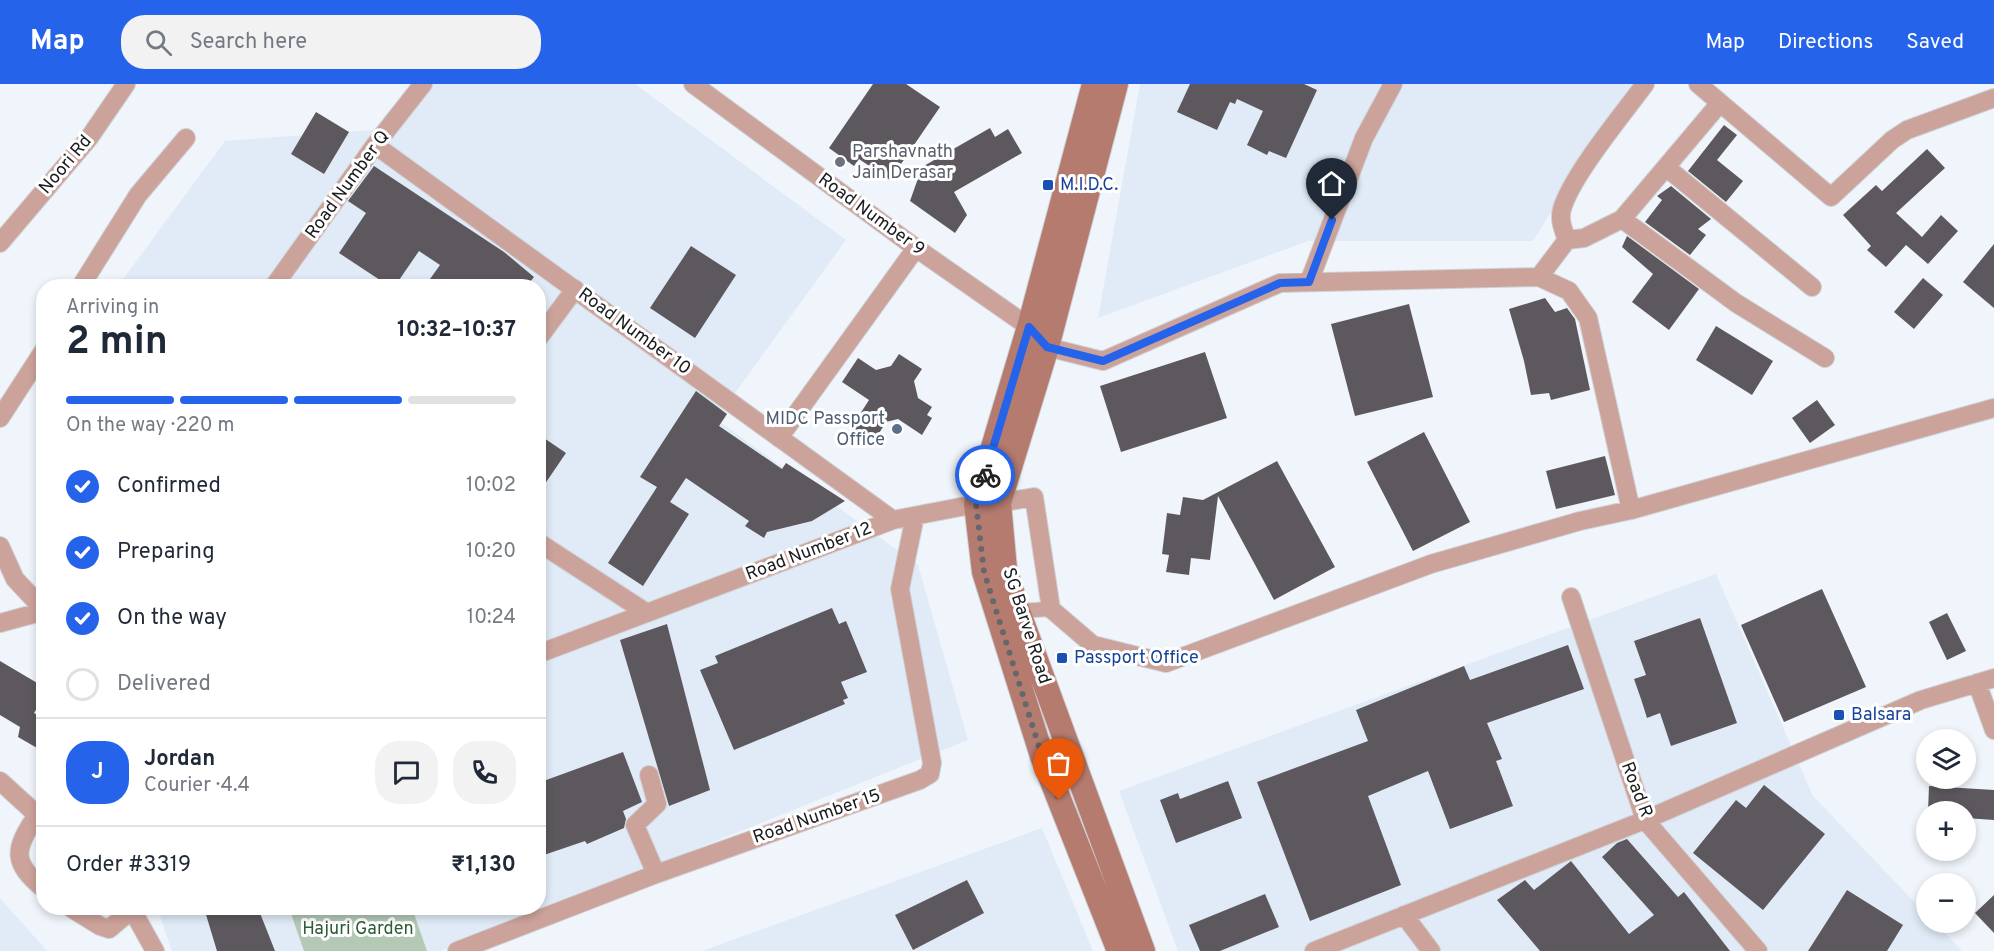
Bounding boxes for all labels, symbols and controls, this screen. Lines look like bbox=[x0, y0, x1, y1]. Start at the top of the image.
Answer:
search box bbox=[121, 15, 541, 69]
text: Map bbox=[30, 24, 85, 60]
icon: search bbox=[142, 26, 175, 59]
text: Search here bbox=[190, 29, 307, 56]
text: Map bbox=[1705, 29, 1745, 56]
text: Directions bbox=[1778, 29, 1873, 56]
text: Saved bbox=[1906, 29, 1964, 56]
street label: Road Number Q bbox=[301, 126, 395, 244]
street label: Noori Rd bbox=[35, 131, 97, 199]
place label: Parshavnath Jain Derasar bbox=[852, 141, 953, 185]
marker: Parshavnath Jain Derasar bbox=[833, 155, 847, 169]
pin bbox=[1306, 158, 1357, 220]
icon: home bbox=[1315, 167, 1348, 200]
street label: Road Number 9 bbox=[813, 169, 929, 261]
place label: M.I.D.C. bbox=[1060, 174, 1118, 197]
marker: M.I.D.C. bbox=[1041, 178, 1055, 192]
street label: Road Number 10 bbox=[573, 283, 695, 381]
text: Arriving in bbox=[66, 295, 159, 321]
text: 10:32–10:37 bbox=[397, 317, 516, 344]
text: 2 min bbox=[66, 319, 168, 368]
place label: MIDC Passport Office bbox=[766, 408, 885, 452]
text: On the way · 220 m bbox=[66, 413, 234, 439]
marker: MIDC Passport Office bbox=[890, 422, 904, 436]
courier bbox=[955, 445, 1015, 505]
icon: bike bbox=[969, 459, 1002, 492]
icon: check bbox=[66, 470, 99, 503]
text: Confirmed bbox=[117, 473, 221, 500]
text: 10:02 bbox=[466, 473, 516, 499]
street label: Road Number 12 bbox=[743, 517, 875, 587]
icon: check bbox=[66, 536, 99, 569]
text: Preparing bbox=[117, 539, 215, 566]
text: 10:20 bbox=[466, 539, 516, 565]
street label: SG Barve Road bbox=[996, 565, 1056, 687]
icon: check bbox=[66, 602, 99, 635]
text: On the way bbox=[117, 605, 227, 632]
text: 10:24 bbox=[467, 605, 516, 631]
place label: Passport Office bbox=[1074, 647, 1199, 670]
marker: Passport Office bbox=[1055, 651, 1069, 665]
text: Delivered bbox=[117, 671, 211, 698]
place label: Balsara bbox=[1851, 704, 1911, 727]
marker: Balsara bbox=[1832, 708, 1846, 722]
map controls bbox=[1916, 729, 1976, 933]
button: layers bbox=[1916, 729, 1976, 789]
pin bbox=[1033, 738, 1084, 800]
button: chat bbox=[375, 741, 438, 804]
button: phone bbox=[453, 741, 516, 804]
text: Jordan bbox=[144, 746, 215, 773]
icon: bag bbox=[1042, 747, 1075, 780]
text: J bbox=[91, 759, 104, 786]
street label: Road R bbox=[1615, 759, 1657, 821]
text: Courier · 4.4 bbox=[144, 773, 250, 799]
street label: Road Number 15 bbox=[750, 784, 884, 850]
button: + bbox=[1916, 801, 1976, 861]
text: Order #3319 bbox=[66, 852, 191, 879]
text: ₹1,130 bbox=[451, 852, 516, 879]
button: − bbox=[1916, 873, 1976, 933]
park label: Hajuri Garden bbox=[302, 918, 414, 941]

